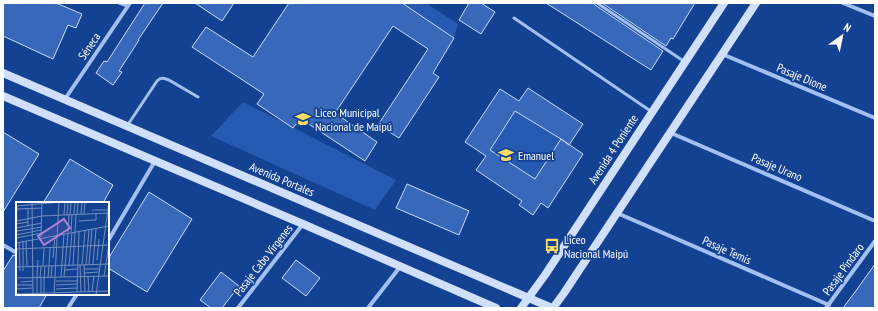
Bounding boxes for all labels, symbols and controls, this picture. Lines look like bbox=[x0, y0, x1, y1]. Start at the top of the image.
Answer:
north arrow bbox=[822, 16, 862, 56]
text: N bbox=[841, 20, 854, 35]
street label: Séneca bbox=[75, 30, 104, 62]
street label: Pasaje Dione bbox=[775, 60, 829, 94]
place label: Liceo Municipal Nacional de Maipú bbox=[315, 105, 392, 134]
school or university icon: Liceo Municipal Nacional de Maipú bbox=[294, 110, 312, 128]
street label: Avenida 4 Poniente bbox=[585, 111, 641, 187]
school or university icon: Emanuel bbox=[497, 146, 515, 164]
place label: Emanuel bbox=[518, 148, 554, 163]
street label: Pasaje Urano bbox=[749, 150, 805, 184]
street label: Avenida Portales bbox=[247, 159, 317, 199]
inset map bbox=[16, 202, 109, 295]
street label: Pasaje Cabo Vírgenes bbox=[230, 221, 296, 299]
place label: Liceo Nacional Maipú bbox=[564, 232, 628, 261]
street label: Pasaje Temis bbox=[700, 233, 754, 267]
bus stop icon: Liceo Nacional Maipú bbox=[543, 237, 561, 255]
street label: Pasaje Pindaro bbox=[819, 240, 867, 298]

